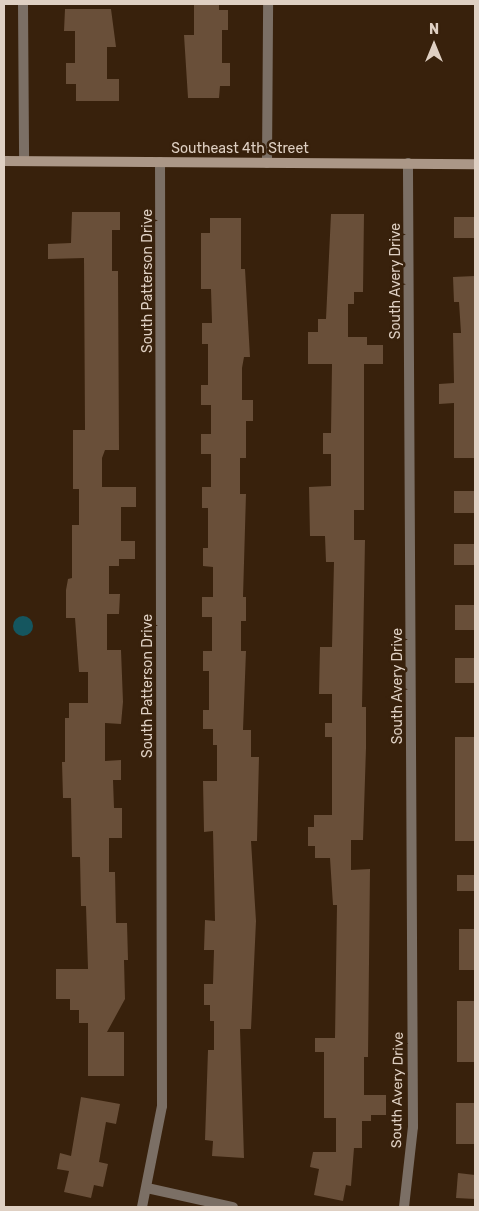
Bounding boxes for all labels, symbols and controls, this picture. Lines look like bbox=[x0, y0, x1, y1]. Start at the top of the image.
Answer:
north arrow bbox=[409, 20, 459, 70]
text: N bbox=[429, 21, 439, 38]
street label: Southeast 4th Street bbox=[171, 141, 309, 157]
street label: South Patterson Drive bbox=[140, 209, 156, 353]
street label: South Avery Drive bbox=[388, 222, 404, 340]
street label: South Patterson Drive bbox=[140, 614, 156, 758]
street label: South Avery Drive bbox=[390, 627, 406, 745]
street label: South Avery Drive bbox=[389, 1031, 407, 1149]

